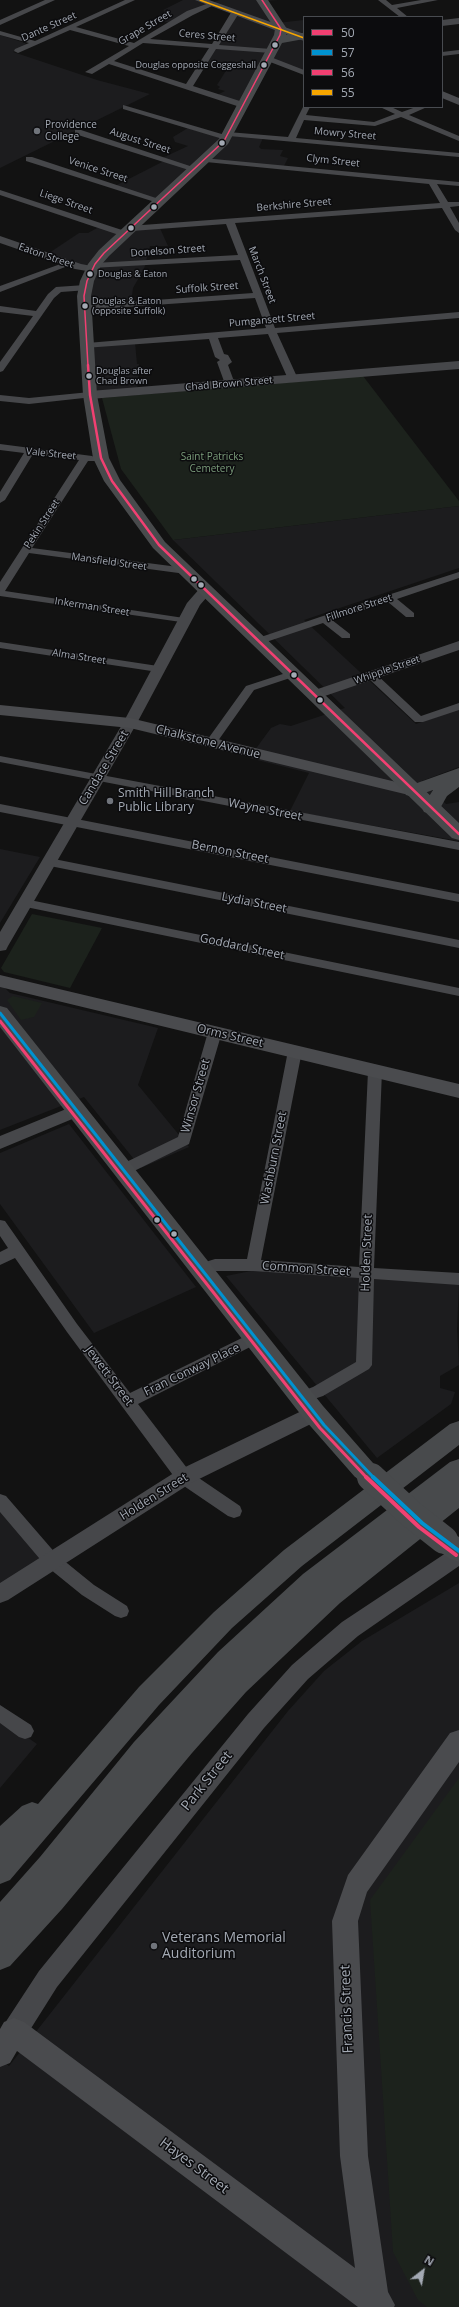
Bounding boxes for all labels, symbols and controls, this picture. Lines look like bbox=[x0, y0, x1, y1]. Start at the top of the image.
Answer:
street label: Grape Street bbox=[116, 8, 174, 48]
street label: Dante Street bbox=[20, 10, 78, 44]
legend bbox=[303, 16, 443, 108]
text: 50 bbox=[341, 24, 355, 41]
street label: Ceres Street bbox=[178, 28, 236, 44]
unlabelled marker bbox=[270, 40, 280, 50]
text: 57 bbox=[341, 44, 355, 61]
place label: Douglas opposite Coggeshall bbox=[135, 60, 256, 70]
marker: Douglas opposite Coggeshall bbox=[259, 60, 269, 70]
text: 56 bbox=[341, 64, 355, 81]
text: 55 bbox=[341, 84, 355, 101]
place label: Providence College bbox=[45, 119, 97, 142]
street label: Mowry Street bbox=[313, 125, 377, 143]
marker: Providence College bbox=[32, 126, 42, 136]
street label: August Street bbox=[108, 126, 172, 156]
unlabelled marker bbox=[217, 138, 227, 148]
street label: Clym Street bbox=[306, 152, 360, 170]
street label: Venice Street bbox=[67, 155, 129, 185]
street label: Liege Street bbox=[38, 187, 94, 217]
street label: Berkshire Street bbox=[256, 196, 332, 214]
unlabelled marker bbox=[149, 202, 159, 212]
unlabelled marker bbox=[126, 223, 136, 233]
street label: Eaton Street bbox=[17, 241, 75, 271]
street label: Donelson Street bbox=[130, 242, 206, 260]
street label: March Street bbox=[246, 245, 278, 305]
marker: Douglas & Eaton bbox=[85, 269, 95, 279]
place label: Douglas & Eaton bbox=[98, 269, 167, 279]
street label: Suffolk Street bbox=[175, 280, 239, 296]
place label: Douglas & Eaton (opposite Suffolk) bbox=[92, 296, 165, 317]
marker: Douglas & Eaton (opposite Suffolk) bbox=[80, 301, 90, 311]
street label: Pumgansett Street bbox=[228, 310, 316, 330]
place label: Douglas after Chad Brown bbox=[96, 366, 152, 387]
marker: Douglas after Chad Brown bbox=[84, 371, 94, 381]
street label: Chad Brown Street bbox=[185, 374, 273, 394]
street label: Vale Street bbox=[25, 445, 77, 463]
park label: Saint Patricks Cemetery bbox=[181, 451, 243, 474]
street label: Pekin Street bbox=[22, 497, 62, 551]
street label: Mansfield Street bbox=[70, 551, 148, 573]
unlabelled marker bbox=[189, 574, 199, 584]
unlabelled marker bbox=[196, 580, 206, 590]
street label: Fillmore Street bbox=[325, 592, 393, 624]
street label: Inkerman Street bbox=[54, 595, 130, 619]
street label: Alma Street bbox=[51, 647, 107, 667]
street label: Whipple Street bbox=[353, 653, 421, 687]
unlabelled marker bbox=[289, 670, 299, 680]
unlabelled marker bbox=[315, 695, 325, 705]
street label: Chalkstone Avenue bbox=[154, 722, 262, 762]
street label: Candace Street bbox=[76, 728, 132, 808]
place label: Smith Hill Branch Public Library bbox=[118, 787, 214, 815]
marker: Smith Hill Branch Public Library bbox=[105, 796, 115, 806]
street label: Wayne Street bbox=[227, 796, 303, 824]
street label: Bernon Street bbox=[190, 837, 270, 867]
street label: Lydia Street bbox=[220, 890, 288, 916]
street label: Goddard Street bbox=[198, 931, 286, 963]
street label: Orms Street bbox=[195, 1021, 265, 1051]
street label: Winsor Street bbox=[179, 1058, 213, 1134]
street label: Washburn Street bbox=[258, 1110, 290, 1206]
street label: Holden Street bbox=[358, 1214, 376, 1292]
unlabelled marker bbox=[152, 1215, 162, 1225]
unlabelled marker bbox=[169, 1229, 179, 1239]
street label: Common Street bbox=[262, 1259, 350, 1279]
street label: Fran Conway Place bbox=[142, 1341, 242, 1399]
street label: Jewett Street bbox=[82, 1343, 136, 1409]
street label: Holden Street bbox=[117, 1470, 191, 1524]
street label: Park Street bbox=[178, 1748, 236, 1814]
place label: Veterans Memorial Auditorium bbox=[162, 1930, 286, 1962]
marker: Veterans Memorial Auditorium bbox=[149, 1941, 159, 1951]
street label: Francis Street bbox=[337, 1964, 357, 2054]
street label: Hayes Street bbox=[156, 2135, 232, 2197]
north arrow bbox=[403, 2251, 443, 2291]
text: N bbox=[422, 2252, 437, 2269]

